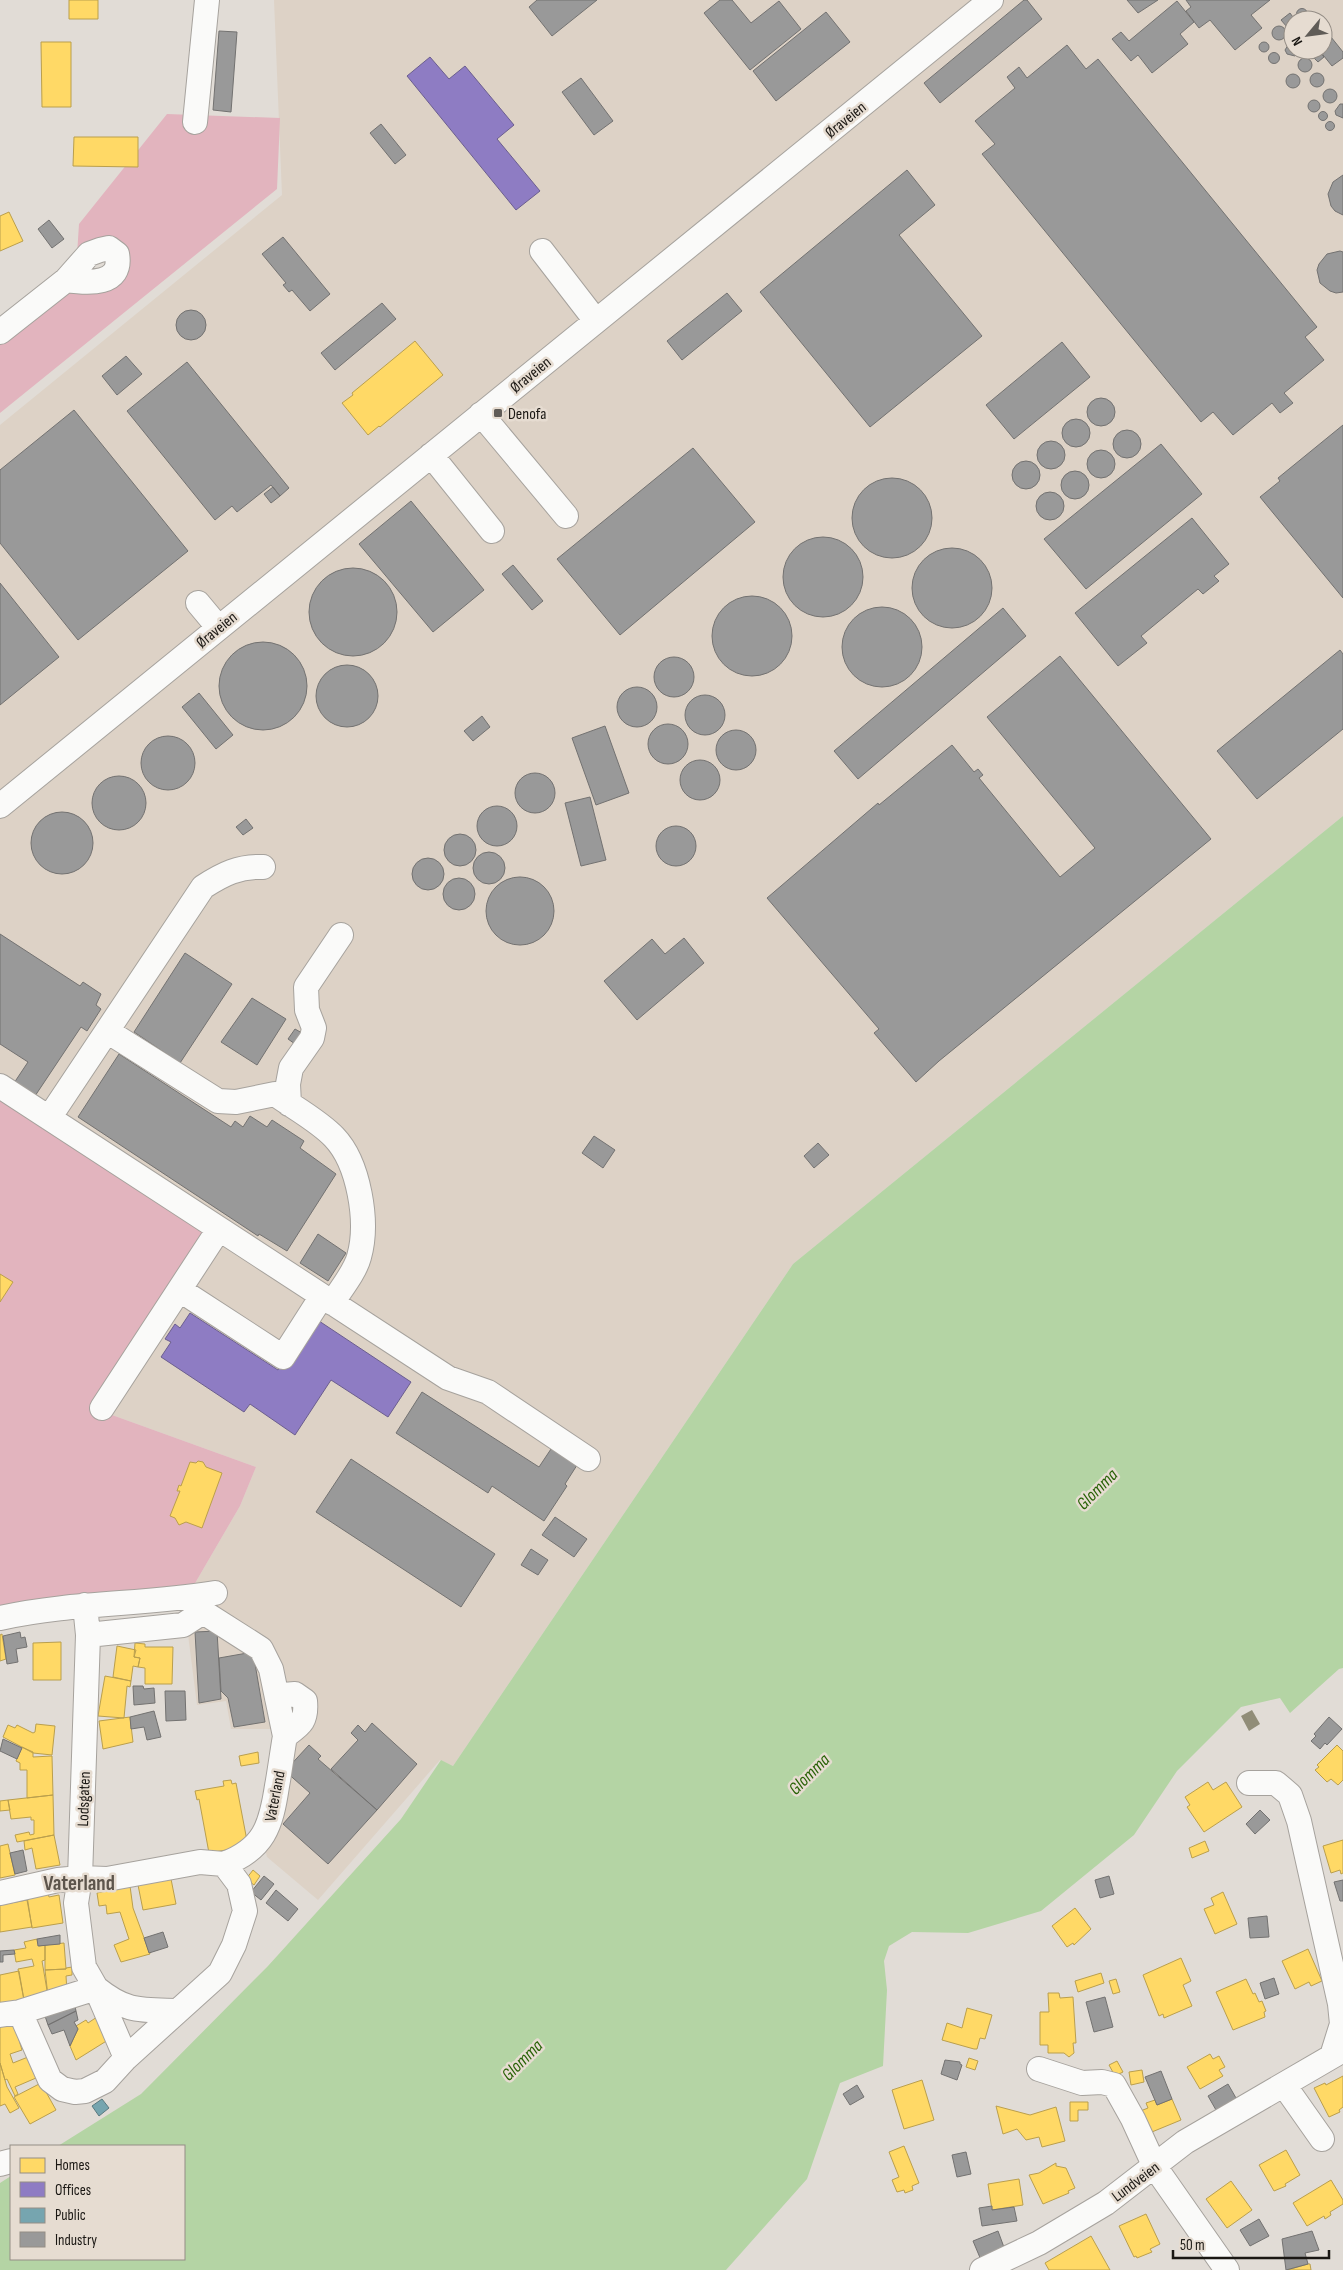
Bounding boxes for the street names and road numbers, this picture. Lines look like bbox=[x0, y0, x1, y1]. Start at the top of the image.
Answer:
street label: Øraveien bbox=[822, 98, 870, 142]
street label: Øraveien bbox=[507, 353, 555, 397]
street label: Øraveien bbox=[193, 608, 241, 652]
street label: Vaterland bbox=[261, 1769, 290, 1823]
street label: Lodsgaten bbox=[74, 1771, 95, 1827]
street label: Lundveien bbox=[1108, 2158, 1164, 2206]

